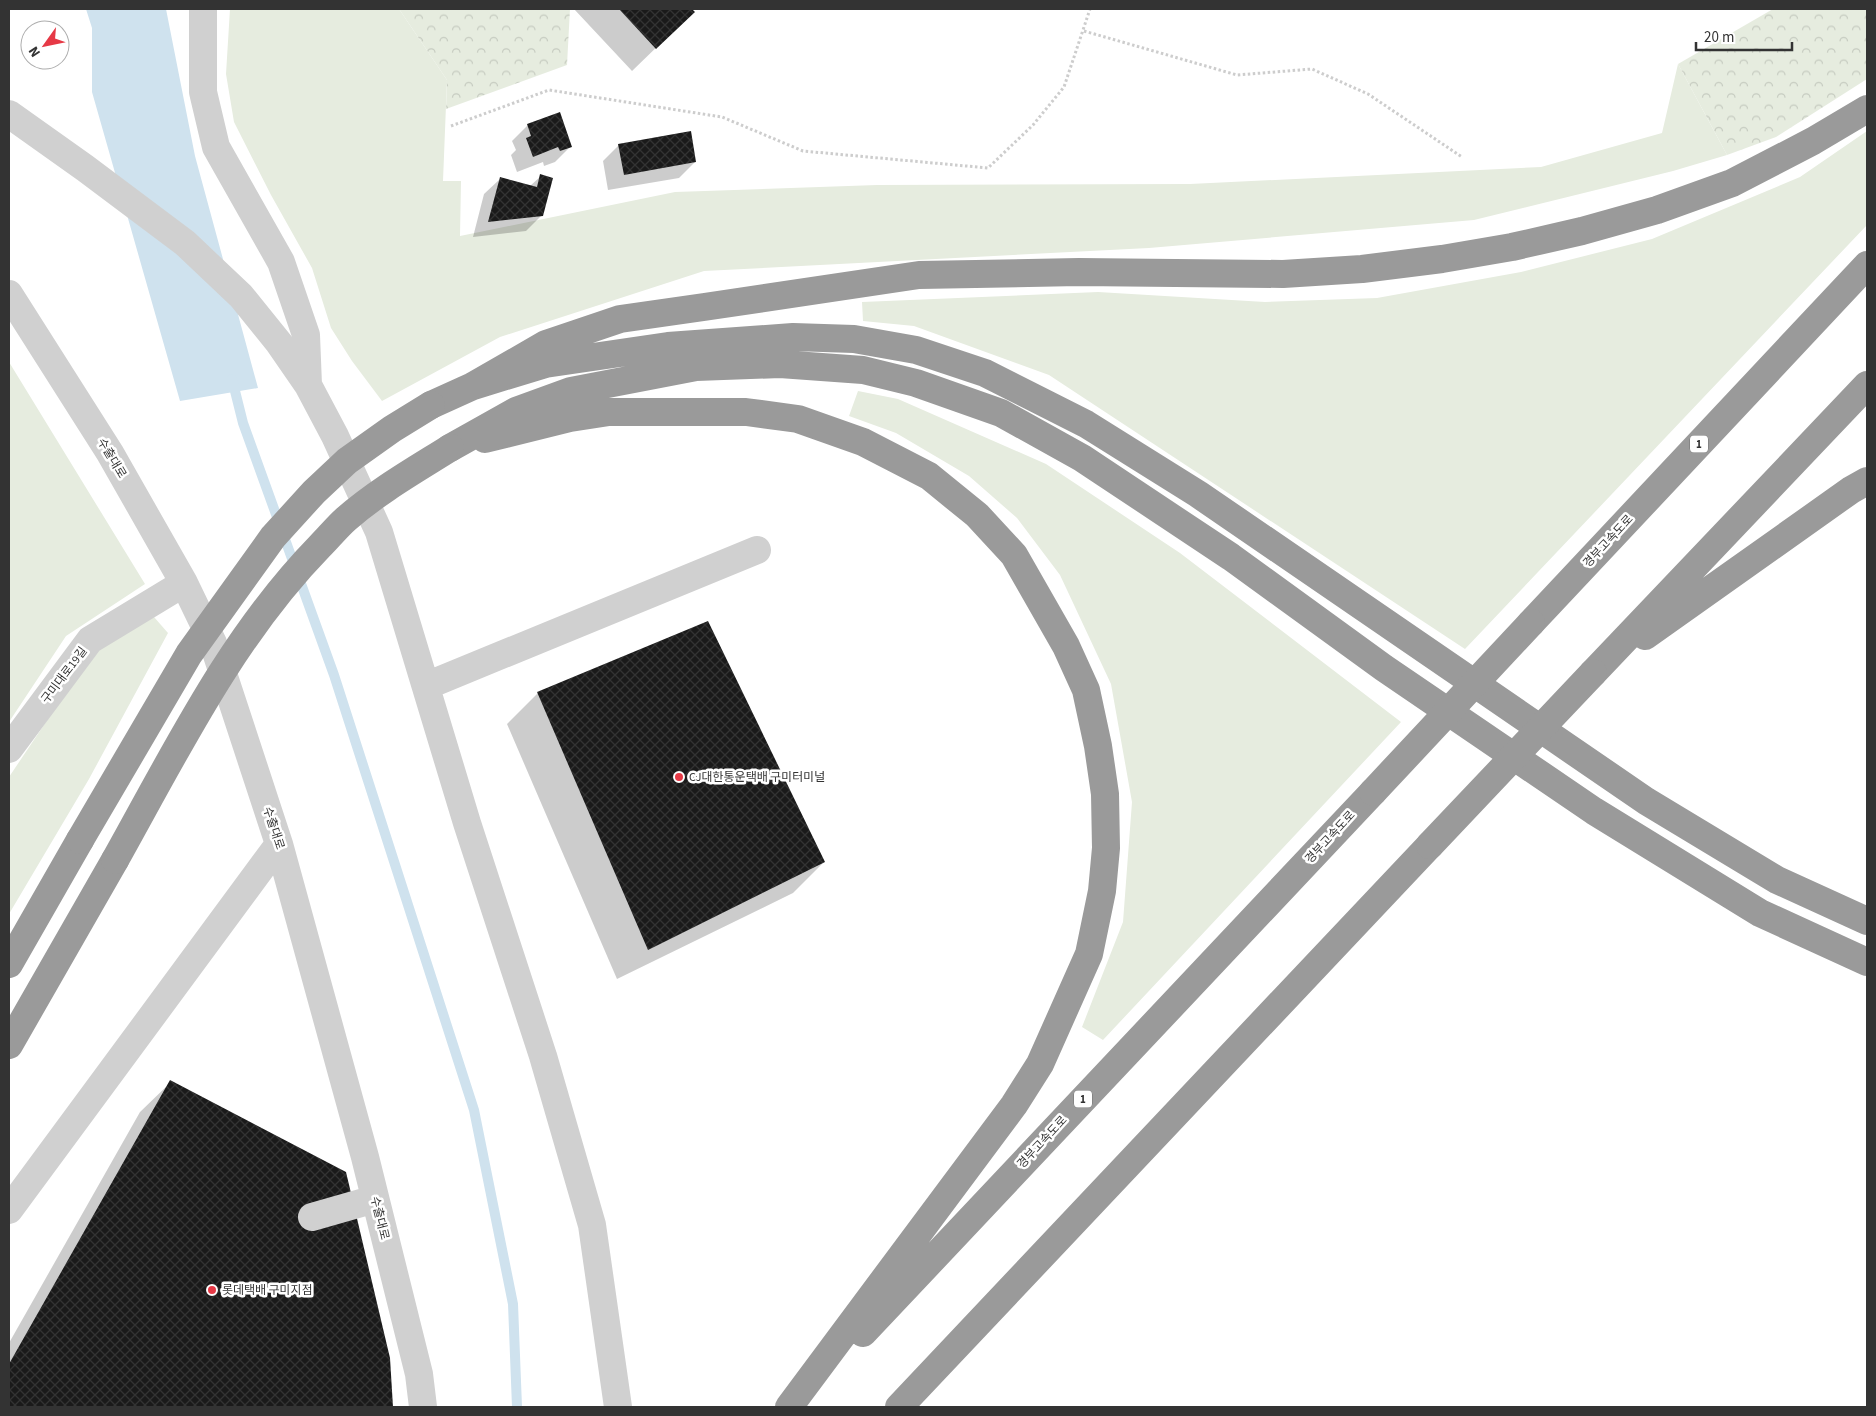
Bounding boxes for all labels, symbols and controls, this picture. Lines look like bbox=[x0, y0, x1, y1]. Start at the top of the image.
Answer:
north arrow bbox=[20, 20, 70, 70]
scale bar bbox=[1696, 20, 1792, 52]
text: 20 m bbox=[1704, 27, 1734, 48]
text: N bbox=[24, 42, 46, 61]
street label: 수출대로 bbox=[93, 435, 130, 482]
road number: 1 bbox=[1690, 436, 1708, 452]
street label: 경부고속도로 bbox=[1580, 511, 1637, 571]
street label: 구미대로19길 bbox=[37, 643, 91, 707]
place label: CJ대한통운택배 구미터미널 bbox=[689, 769, 825, 786]
marker: CJ대한통운택배 구미터미널 bbox=[673, 771, 685, 783]
street label: 수출대로 bbox=[259, 805, 288, 852]
street label: 경부고속도로 bbox=[1302, 807, 1359, 867]
road number: 1 bbox=[1074, 1090, 1092, 1108]
street label: 경부고속도로 bbox=[1014, 1112, 1071, 1172]
street label: 수출대로 bbox=[366, 1195, 393, 1242]
place label: 롯데택배 구미지점 bbox=[222, 1282, 313, 1299]
marker: 롯데택배 구미지점 bbox=[206, 1284, 218, 1296]

